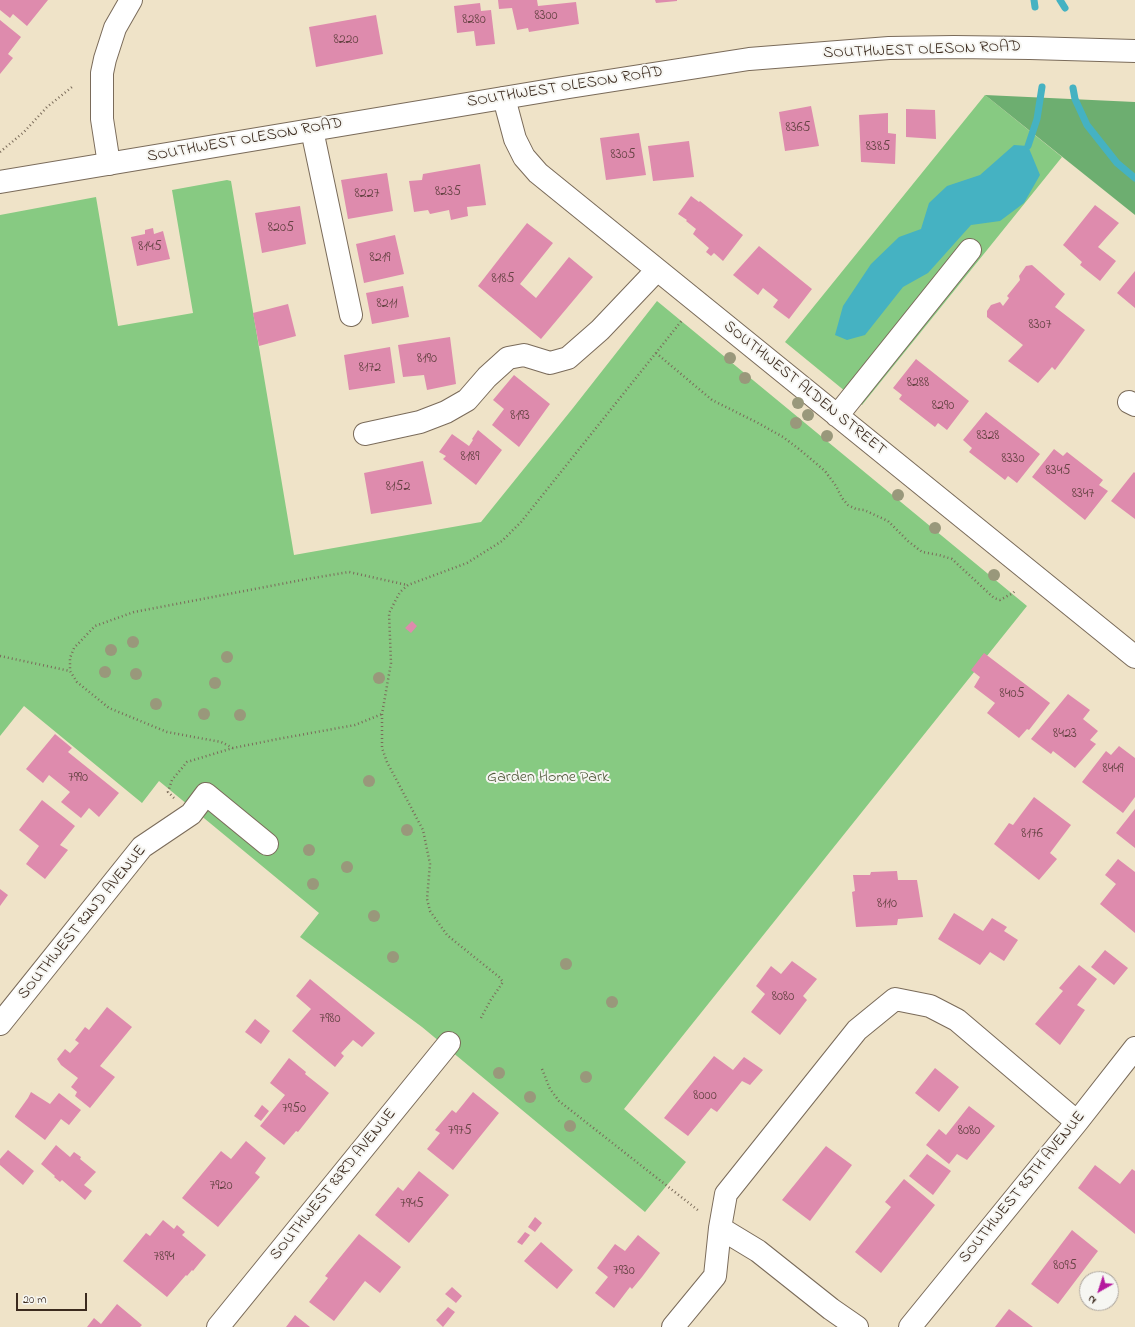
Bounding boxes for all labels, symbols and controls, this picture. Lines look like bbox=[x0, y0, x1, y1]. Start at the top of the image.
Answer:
house number: 8300 bbox=[534, 9, 558, 25]
house number: 8280 bbox=[462, 13, 486, 29]
house number: 8220 bbox=[333, 33, 359, 49]
street label: SOUTHWEST OLESON ROAD bbox=[823, 38, 1021, 64]
street label: SOUTHWEST OLESON ROAD bbox=[466, 63, 664, 113]
street label: SOUTHWEST OLESON ROAD bbox=[146, 114, 344, 168]
house number: 8365 bbox=[785, 121, 811, 137]
house number: 8385 bbox=[866, 140, 890, 156]
house number: 8305 bbox=[610, 148, 636, 164]
house number: 8235 bbox=[435, 185, 461, 201]
house number: 8227 bbox=[355, 187, 379, 203]
house number: 8205 bbox=[268, 221, 294, 237]
house number: 8145 bbox=[138, 240, 162, 256]
house number: 8219 bbox=[370, 251, 390, 267]
house number: 8185 bbox=[492, 272, 514, 288]
house number: 8211 bbox=[376, 297, 398, 313]
street label: SOUTHWEST ALDEN STREET bbox=[719, 317, 889, 461]
house number: 8307 bbox=[1029, 318, 1051, 334]
house number: 8190 bbox=[417, 352, 437, 368]
house number: 8172 bbox=[359, 361, 381, 377]
house number: 8288 bbox=[907, 376, 929, 392]
house number: 8290 bbox=[932, 399, 954, 415]
house number: 8193 bbox=[510, 409, 530, 425]
house number: 8328 bbox=[976, 429, 1000, 445]
house number: 8189 bbox=[460, 450, 480, 466]
house number: 8330 bbox=[1002, 452, 1024, 468]
house number: 8345 bbox=[1046, 464, 1070, 480]
house number: 8152 bbox=[386, 480, 410, 496]
house number: 8347 bbox=[1072, 487, 1094, 503]
house number: 8405 bbox=[999, 687, 1025, 703]
house number: 8423 bbox=[1053, 727, 1077, 743]
house number: 8449 bbox=[1103, 762, 1123, 778]
park label: Garden Home Park bbox=[487, 768, 609, 788]
house number: 7990 bbox=[68, 771, 88, 787]
house number: 8176 bbox=[1021, 827, 1043, 843]
street label: SOUTHWEST 82ND AVENUE bbox=[15, 842, 151, 1004]
house number: 8110 bbox=[877, 897, 897, 913]
house number: 8080 bbox=[772, 990, 794, 1006]
house number: 7980 bbox=[319, 1012, 341, 1028]
house number: 8000 bbox=[693, 1089, 717, 1105]
house number: 7950 bbox=[282, 1102, 306, 1118]
street label: SOUTHWEST 83RD AVENUE bbox=[267, 1105, 401, 1265]
street label: SOUTHWEST 85TH AVENUE bbox=[956, 1108, 1090, 1268]
house number: 7975 bbox=[448, 1124, 472, 1140]
house number: 8080 bbox=[958, 1124, 980, 1140]
house number: 7920 bbox=[210, 1179, 232, 1195]
house number: 7945 bbox=[400, 1197, 424, 1213]
house number: 7894 bbox=[154, 1250, 174, 1266]
house number: 8095 bbox=[1053, 1259, 1077, 1275]
house number: 7930 bbox=[613, 1264, 635, 1280]
north arrow bbox=[1079, 1271, 1119, 1311]
scale bar bbox=[18, 1285, 89, 1311]
text: 20 m bbox=[23, 1291, 46, 1309]
text: N bbox=[1084, 1291, 1100, 1308]

